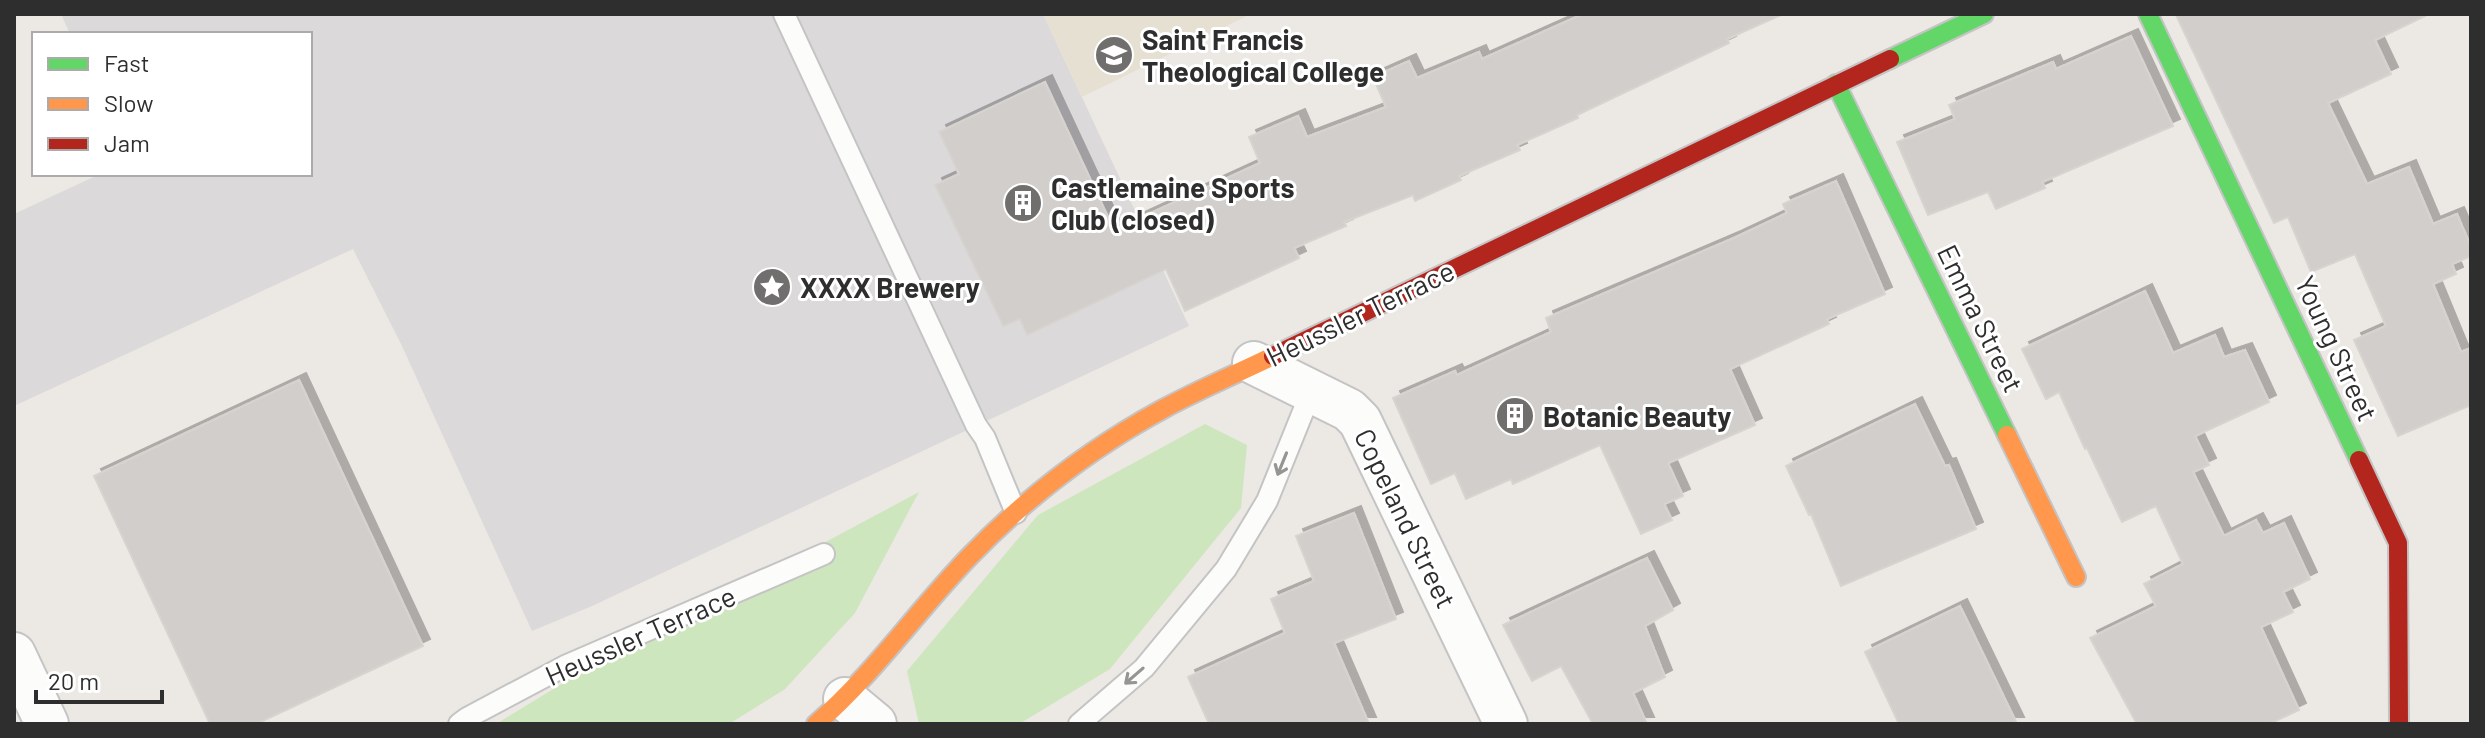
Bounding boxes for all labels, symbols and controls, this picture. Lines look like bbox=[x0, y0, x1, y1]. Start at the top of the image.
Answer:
place label: Saint Francis Theological College bbox=[1142, 22, 1384, 88]
legend bbox=[32, 32, 312, 176]
school or university icon: Saint Francis Theological College bbox=[1093, 34, 1135, 76]
text: Fast bbox=[104, 48, 149, 77]
text: Slow bbox=[104, 88, 153, 117]
text: Jam bbox=[104, 128, 150, 157]
place label: Castlemaine Sports Club (closed) bbox=[1051, 170, 1295, 236]
building icon: Castlemaine Sports Club (closed) bbox=[1002, 182, 1044, 224]
street label: Emma Street bbox=[1931, 239, 2031, 397]
street label: Heussler Terrace bbox=[1260, 253, 1460, 373]
place icon: XXXX Brewery bbox=[751, 266, 793, 308]
place label: XXXX Brewery bbox=[800, 270, 980, 304]
street label: Young Street bbox=[2289, 270, 2385, 426]
building icon: Botanic Beauty bbox=[1494, 395, 1536, 437]
place label: Botanic Beauty bbox=[1543, 399, 1731, 433]
street label: Copeland Street bbox=[1348, 423, 1464, 613]
one-way arrow bbox=[1274, 451, 1288, 476]
street label: Heussler Terrace bbox=[540, 578, 740, 692]
scale bar bbox=[36, 654, 162, 704]
text: 20 m bbox=[48, 666, 99, 695]
one-way arrow bbox=[1125, 667, 1145, 685]

